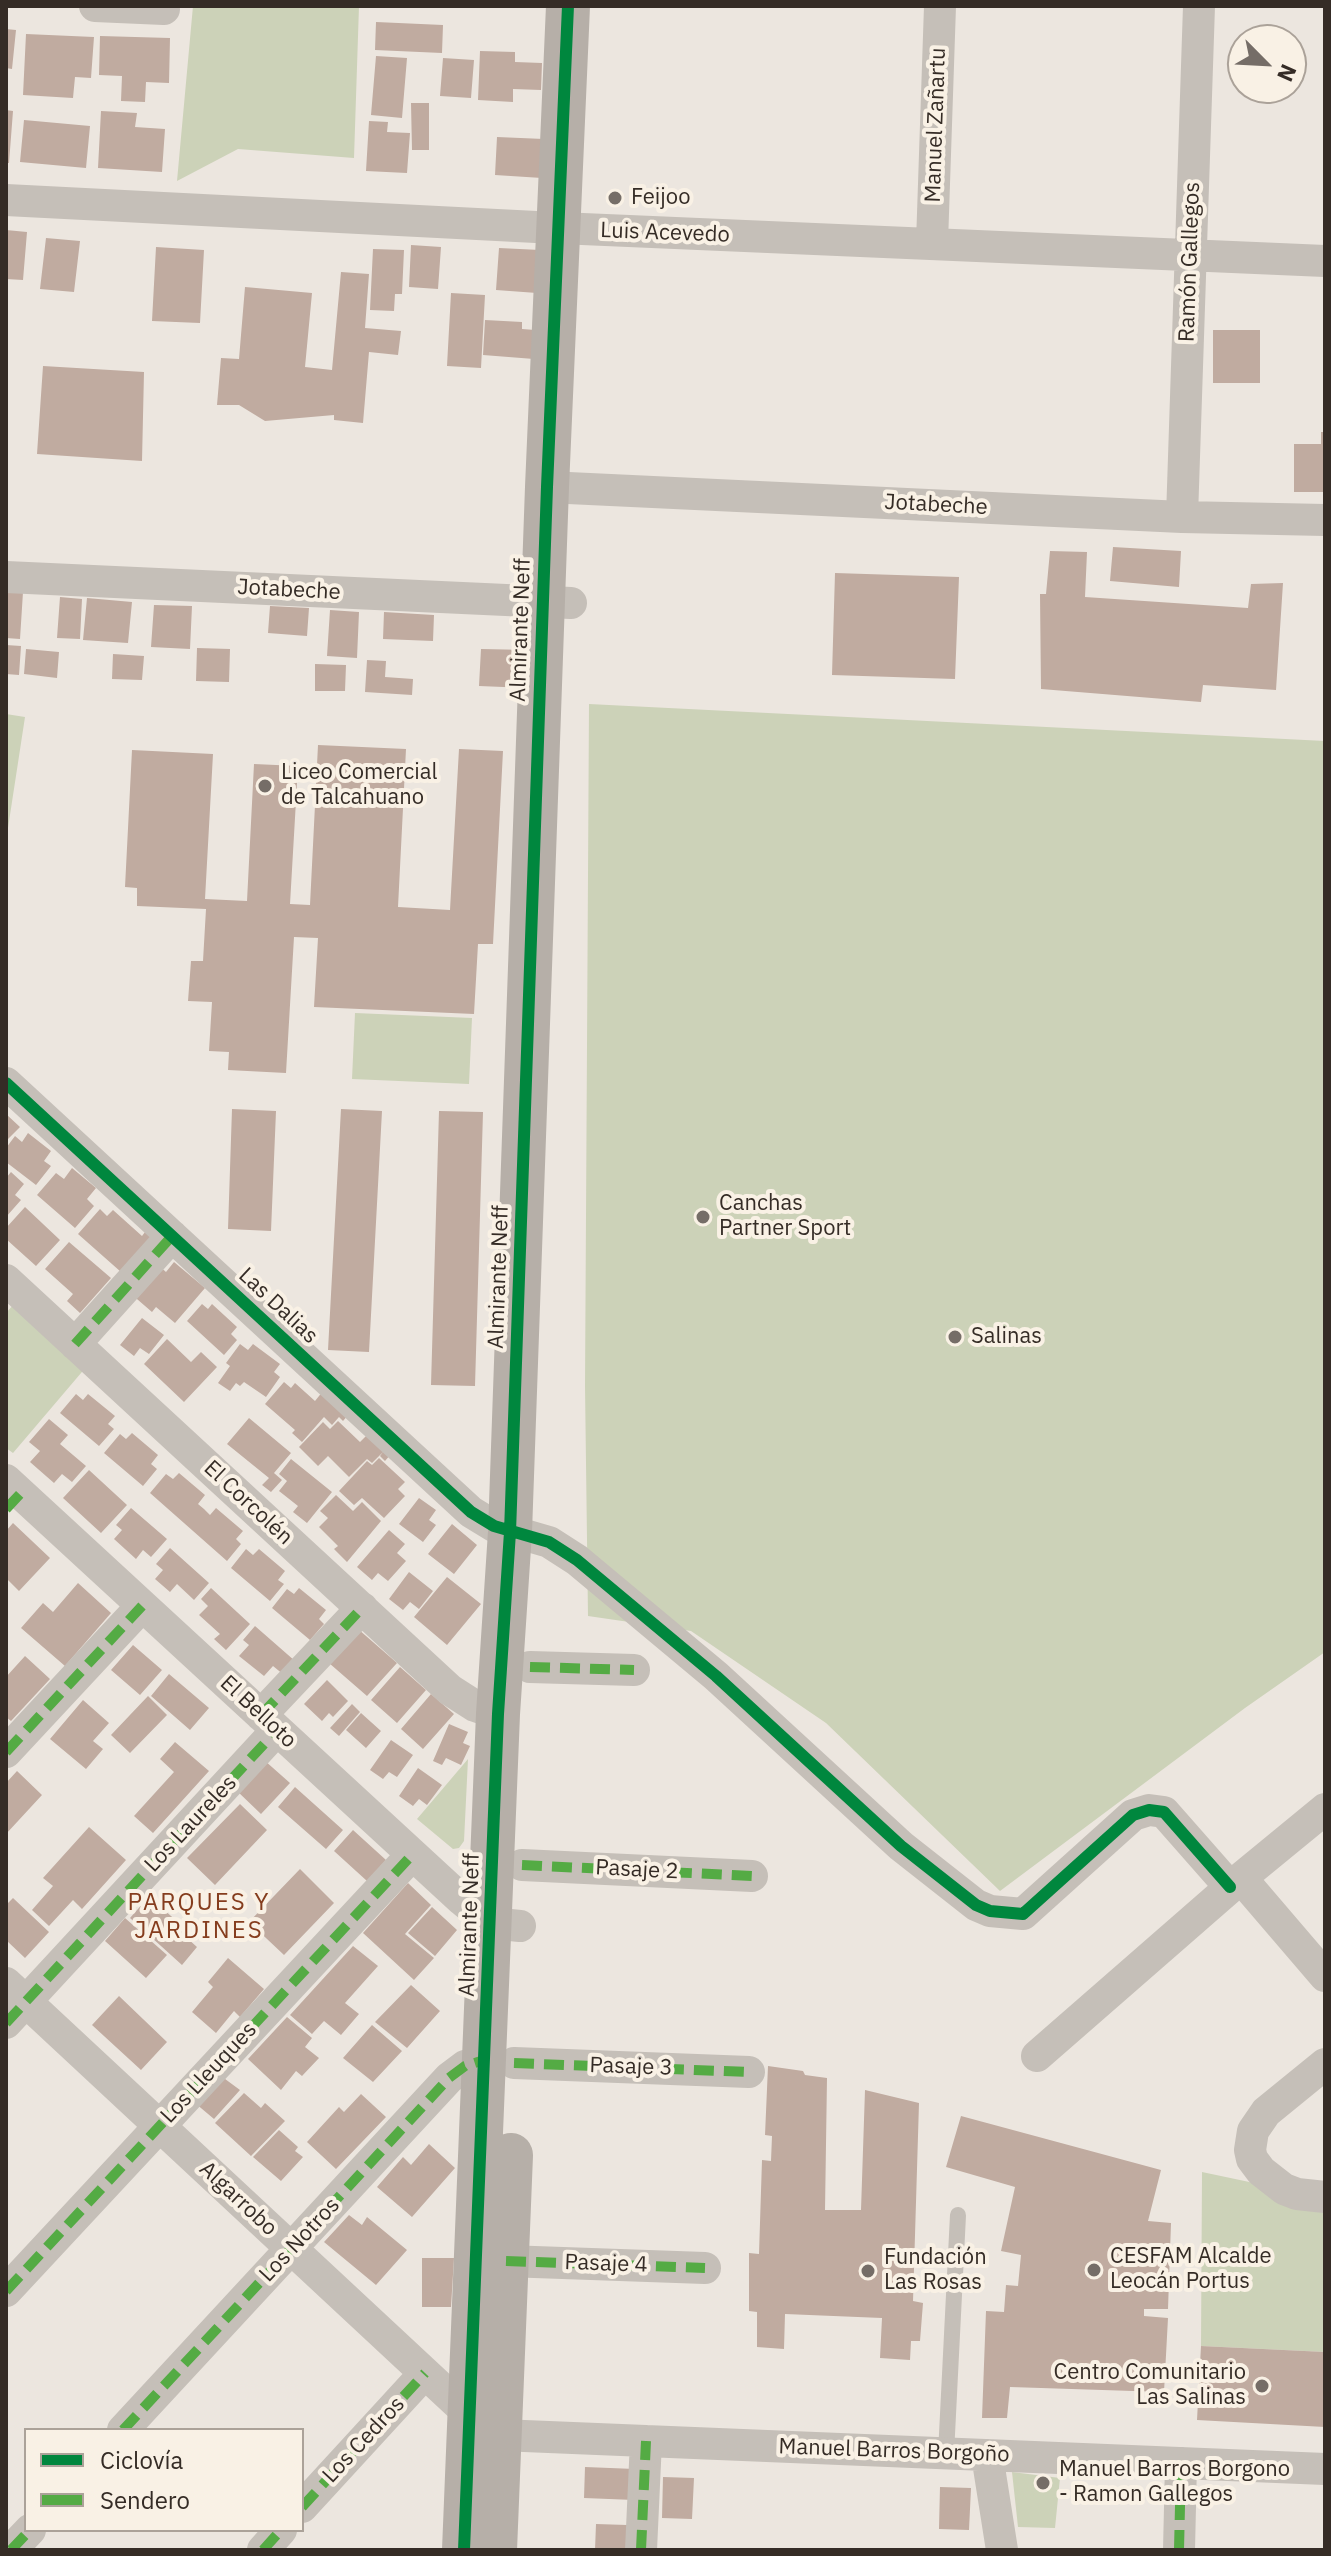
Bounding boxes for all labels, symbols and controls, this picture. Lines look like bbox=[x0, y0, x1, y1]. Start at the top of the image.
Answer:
north arrow bbox=[1227, 24, 1307, 104]
street label: Manuel Zañartu bbox=[920, 47, 952, 203]
text: N bbox=[1271, 60, 1304, 86]
street label: Ramón Gallegos bbox=[1174, 181, 1206, 343]
place label: Feijoo bbox=[631, 185, 690, 211]
marker: Feijoo bbox=[606, 189, 624, 207]
street label: Luis Acevedo bbox=[600, 218, 730, 248]
street label: Jotabeche bbox=[884, 489, 988, 521]
street label: Almirante Neff bbox=[505, 558, 537, 702]
street label: Jotabeche bbox=[237, 574, 341, 606]
place label: Liceo Comercial de Talcahuano bbox=[281, 760, 438, 812]
marker: Liceo Comercial de Talcahuano bbox=[256, 777, 274, 795]
place label: Canchas Partner Sport bbox=[719, 1191, 851, 1242]
street label: Almirante Neff bbox=[483, 1205, 515, 1349]
marker: Canchas Partner Sport bbox=[694, 1208, 712, 1226]
street label: Las Dalias bbox=[233, 1263, 323, 1349]
place label: Salinas bbox=[971, 1324, 1042, 1350]
marker: Salinas bbox=[946, 1328, 964, 1346]
street label: El Corcolén bbox=[198, 1455, 298, 1551]
street label: El Belloto bbox=[214, 1670, 302, 1754]
street label: Los Laureles bbox=[139, 1770, 243, 1878]
street label: Almirante Neff bbox=[454, 1853, 486, 1997]
street label: Pasaje 2 bbox=[595, 1855, 679, 1885]
district label: PARQUES Y JARDINES bbox=[127, 1889, 271, 1945]
street label: Los Lleuques bbox=[155, 2017, 263, 2129]
street label: Pasaje 3 bbox=[589, 2052, 673, 2082]
street label: Algarrobo bbox=[194, 2156, 282, 2242]
street label: Los Notros bbox=[254, 2192, 346, 2288]
place label: CESFAM Alcalde Leocán Portus bbox=[1110, 2244, 1271, 2296]
place label: Fundación Las Rosas bbox=[884, 2245, 987, 2296]
street label: Pasaje 4 bbox=[564, 2249, 648, 2279]
marker: CESFAM Alcalde Leocán Portus bbox=[1085, 2261, 1103, 2279]
marker: Fundación Las Rosas bbox=[859, 2262, 877, 2280]
place label: Centro Comunitario Las Salinas bbox=[1054, 2360, 1246, 2412]
marker: Centro Comunitario Las Salinas bbox=[1253, 2377, 1271, 2395]
street label: Los Cedros bbox=[317, 2391, 411, 2489]
legend bbox=[24, 2428, 304, 2532]
street label: Manuel Barros Borgoño bbox=[778, 2434, 1010, 2468]
text: Ciclovía bbox=[100, 2444, 183, 2476]
place label: Manuel Barros Borgono - Ramon Gallegos bbox=[1059, 2457, 1290, 2508]
marker: Manuel Barros Borgono - Ramon Gallegos bbox=[1034, 2474, 1052, 2492]
text: Sendero bbox=[100, 2484, 190, 2516]

